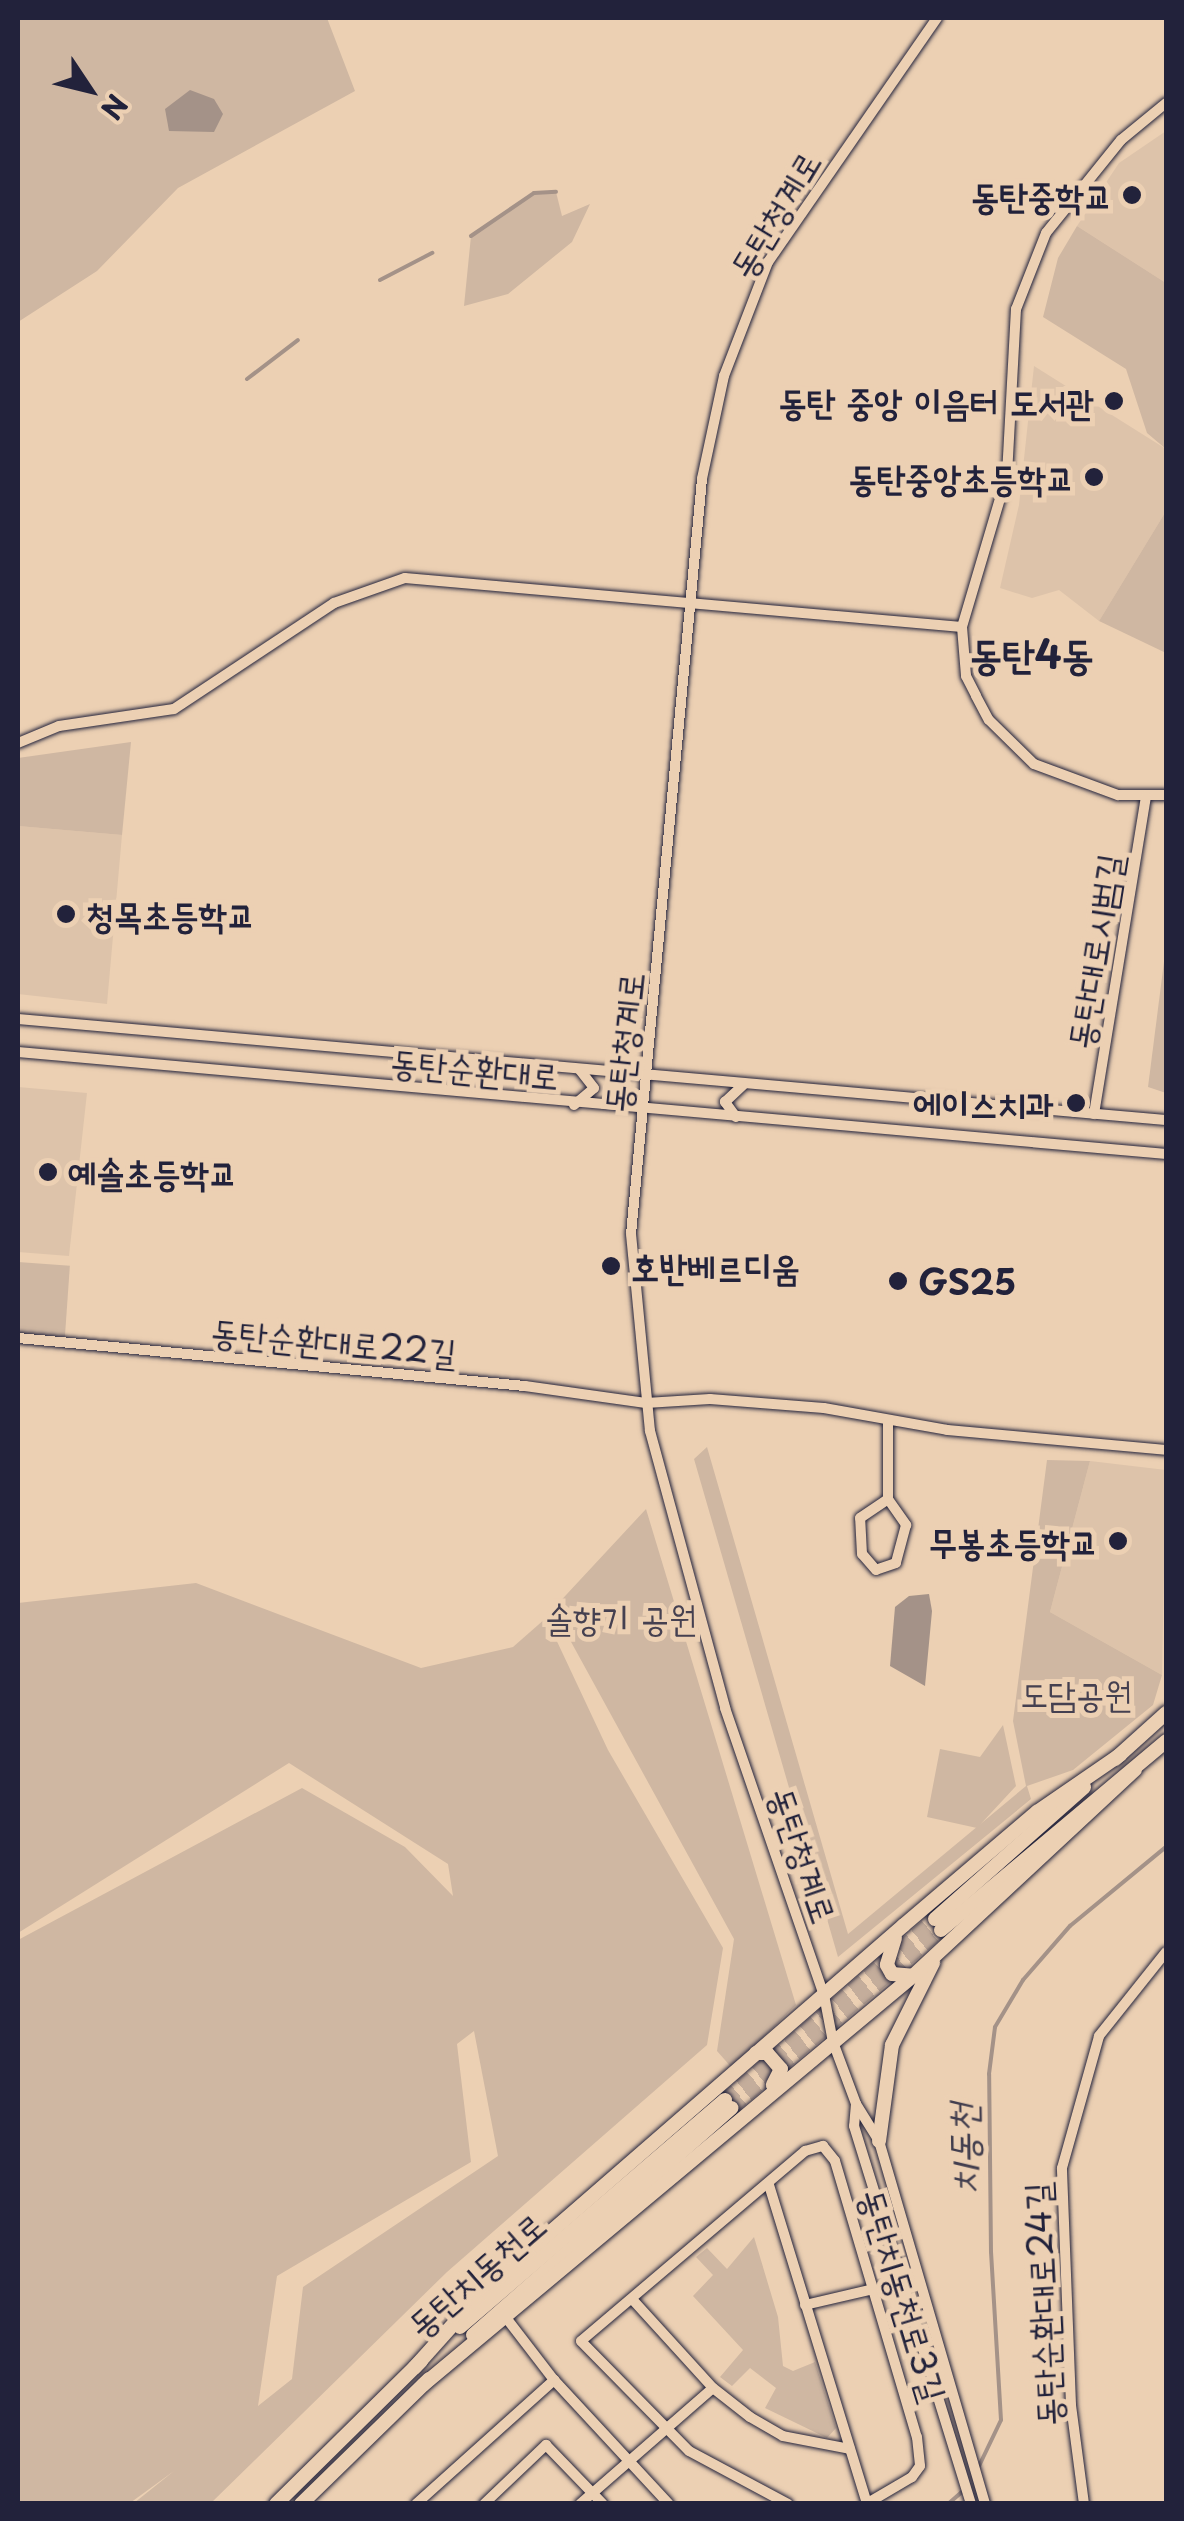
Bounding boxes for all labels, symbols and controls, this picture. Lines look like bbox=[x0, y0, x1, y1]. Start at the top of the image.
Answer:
north arrow bbox=[40, 40, 140, 140]
text: N bbox=[91, 86, 139, 129]
street label: 동탄청계로 bbox=[720, 143, 828, 285]
place label: 동탄중학교 bbox=[971, 174, 1112, 216]
marker: 동탄중학교 bbox=[1121, 184, 1143, 206]
place label: 동탄 중앙 이음터 도서관 bbox=[779, 380, 1094, 422]
marker: 동탄 중앙 이음터 도서관 bbox=[1103, 390, 1125, 412]
place label: 동탄중앙초등학교 bbox=[849, 456, 1074, 498]
marker: 동탄중앙초등학교 bbox=[1083, 466, 1105, 488]
district label: 동탄4동 bbox=[970, 629, 1094, 677]
street label: 동탄대로시범길 bbox=[1058, 850, 1130, 1052]
place label: 청목초등학교 bbox=[86, 893, 255, 935]
marker: 청목초등학교 bbox=[55, 903, 77, 925]
street label: 동탄청계로 bbox=[595, 970, 651, 1114]
street label: 동탄순환대로 bbox=[389, 1040, 561, 1096]
place label: 에이스치과 bbox=[913, 1082, 1054, 1124]
marker: 에이스치과 bbox=[1063, 1090, 1089, 1116]
place label: 예솔초등학교 bbox=[68, 1151, 237, 1193]
marker: 예솔초등학교 bbox=[37, 1161, 59, 1183]
place label: 호반베르디움 bbox=[631, 1245, 800, 1287]
marker: 호반베르디움 bbox=[600, 1255, 622, 1277]
place label: GS25 bbox=[918, 1260, 1016, 1302]
marker: GS25 bbox=[887, 1270, 909, 1292]
street label: 동탄순환대로22길 bbox=[209, 1309, 459, 1373]
place label: 무봉초등학교 bbox=[929, 1520, 1098, 1562]
marker: 무봉초등학교 bbox=[1107, 1530, 1129, 1552]
park label: 솔향기 공원 bbox=[545, 1596, 697, 1638]
park label: 도담공원 bbox=[1020, 1672, 1132, 1714]
street label: 동탄청계로 bbox=[761, 1782, 847, 1928]
water label: 치동천 bbox=[938, 2103, 986, 2195]
street label: 동탄순환대로24길 bbox=[1015, 2181, 1069, 2427]
street label: 동탄치동천로3길 bbox=[852, 2184, 956, 2406]
street label: 동탄치동천로 bbox=[398, 2203, 554, 2345]

